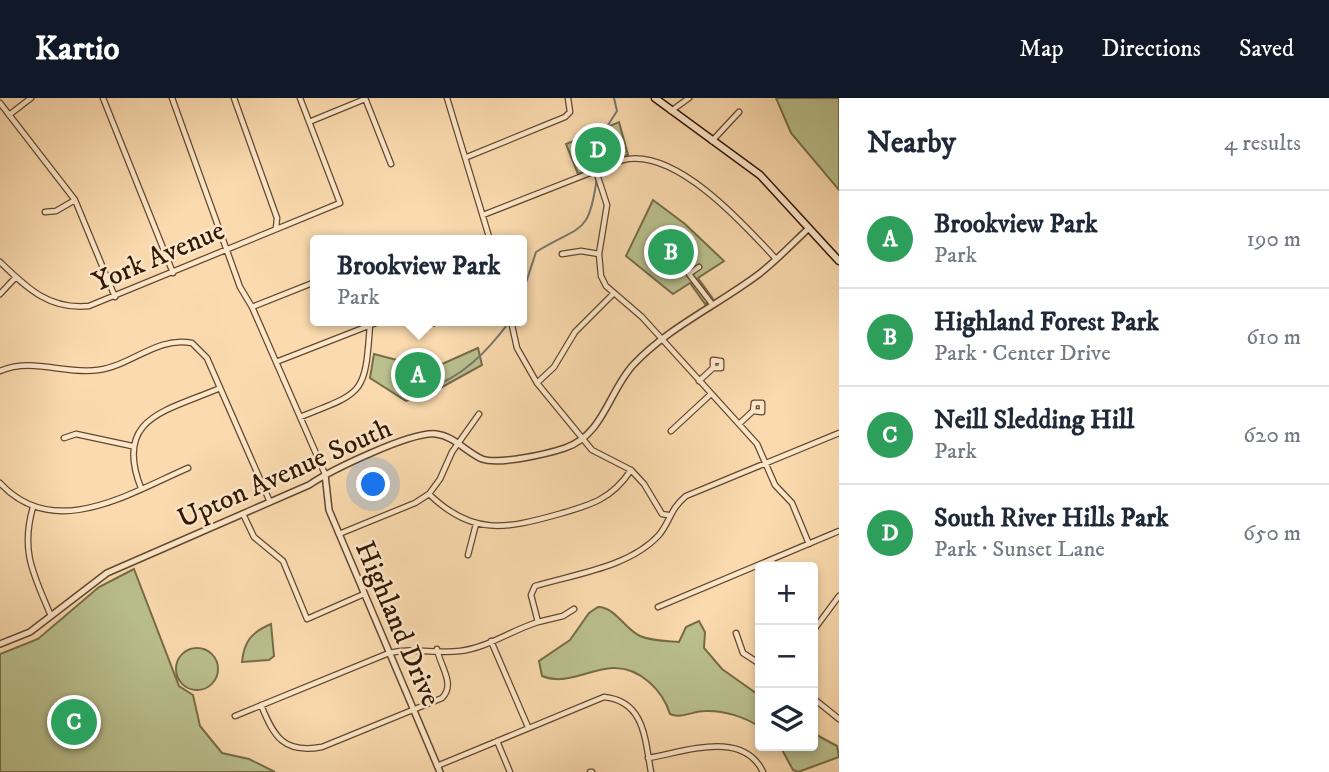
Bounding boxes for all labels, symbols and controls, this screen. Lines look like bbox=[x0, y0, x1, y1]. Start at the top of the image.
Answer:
text: Kartio bbox=[35, 29, 120, 70]
text: Map bbox=[1019, 34, 1064, 64]
text: Directions bbox=[1102, 34, 1201, 64]
text: Saved bbox=[1239, 34, 1294, 64]
pin: D bbox=[575, 124, 621, 176]
text: Nearby bbox=[867, 125, 956, 162]
text: 4 results bbox=[1224, 129, 1301, 158]
text: Brookview Park bbox=[934, 208, 1098, 241]
street label: York Avenue bbox=[87, 213, 230, 300]
text: A bbox=[883, 225, 897, 254]
text: 190 m bbox=[1247, 225, 1301, 254]
pin: B bbox=[648, 226, 694, 278]
popup bbox=[310, 235, 527, 326]
text: Park bbox=[934, 241, 977, 270]
text: Brookview Park bbox=[337, 250, 500, 283]
text: Park bbox=[337, 283, 380, 312]
text: Highland Forest Park bbox=[934, 306, 1159, 339]
text: B bbox=[883, 323, 897, 352]
text: 610 m bbox=[1246, 323, 1301, 352]
text: Park · Center Drive bbox=[934, 339, 1111, 368]
pin: A bbox=[395, 349, 441, 401]
text: Neill Sledding Hill bbox=[934, 404, 1134, 437]
street label: Upton Avenue South bbox=[172, 410, 397, 536]
text: C bbox=[882, 421, 898, 450]
text: 620 m bbox=[1243, 421, 1301, 450]
text: Park bbox=[934, 437, 977, 466]
your location bbox=[356, 467, 390, 501]
text: South River Hills Park bbox=[934, 502, 1169, 535]
text: D bbox=[881, 519, 899, 548]
text: 650 m bbox=[1243, 519, 1301, 548]
text: Park · Sunset Lane bbox=[934, 535, 1105, 564]
street label: Highland Drive bbox=[347, 536, 448, 712]
map controls bbox=[755, 562, 818, 751]
button: + bbox=[755, 562, 818, 625]
button: − bbox=[755, 625, 818, 688]
button: layers bbox=[755, 688, 818, 751]
pin: C bbox=[51, 696, 97, 748]

